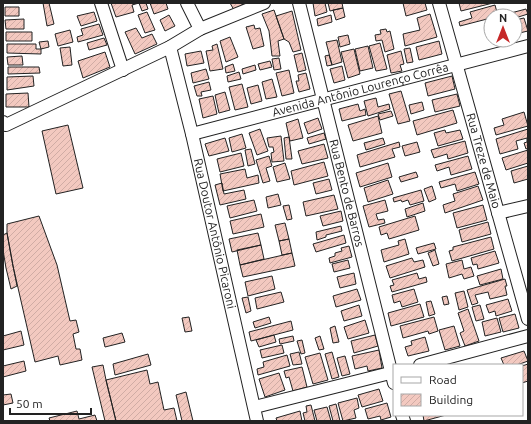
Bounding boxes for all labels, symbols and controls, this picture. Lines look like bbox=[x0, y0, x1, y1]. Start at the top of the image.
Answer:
north arrow bbox=[483, 8, 523, 48]
text: N bbox=[499, 12, 507, 24]
street label: Avenida Antônio Lourenço Corrêa bbox=[271, 60, 450, 119]
street label: Rua Treze de Maio bbox=[464, 112, 504, 210]
street label: Rua Bento de Barros bbox=[327, 138, 367, 248]
street label: Rua Doutor Antônio Picaroni bbox=[192, 157, 238, 310]
legend bbox=[393, 364, 523, 416]
text: Road bbox=[429, 373, 457, 386]
scale bar bbox=[10, 390, 91, 416]
text: Building bbox=[429, 393, 473, 406]
text: 50 m bbox=[16, 397, 43, 410]

